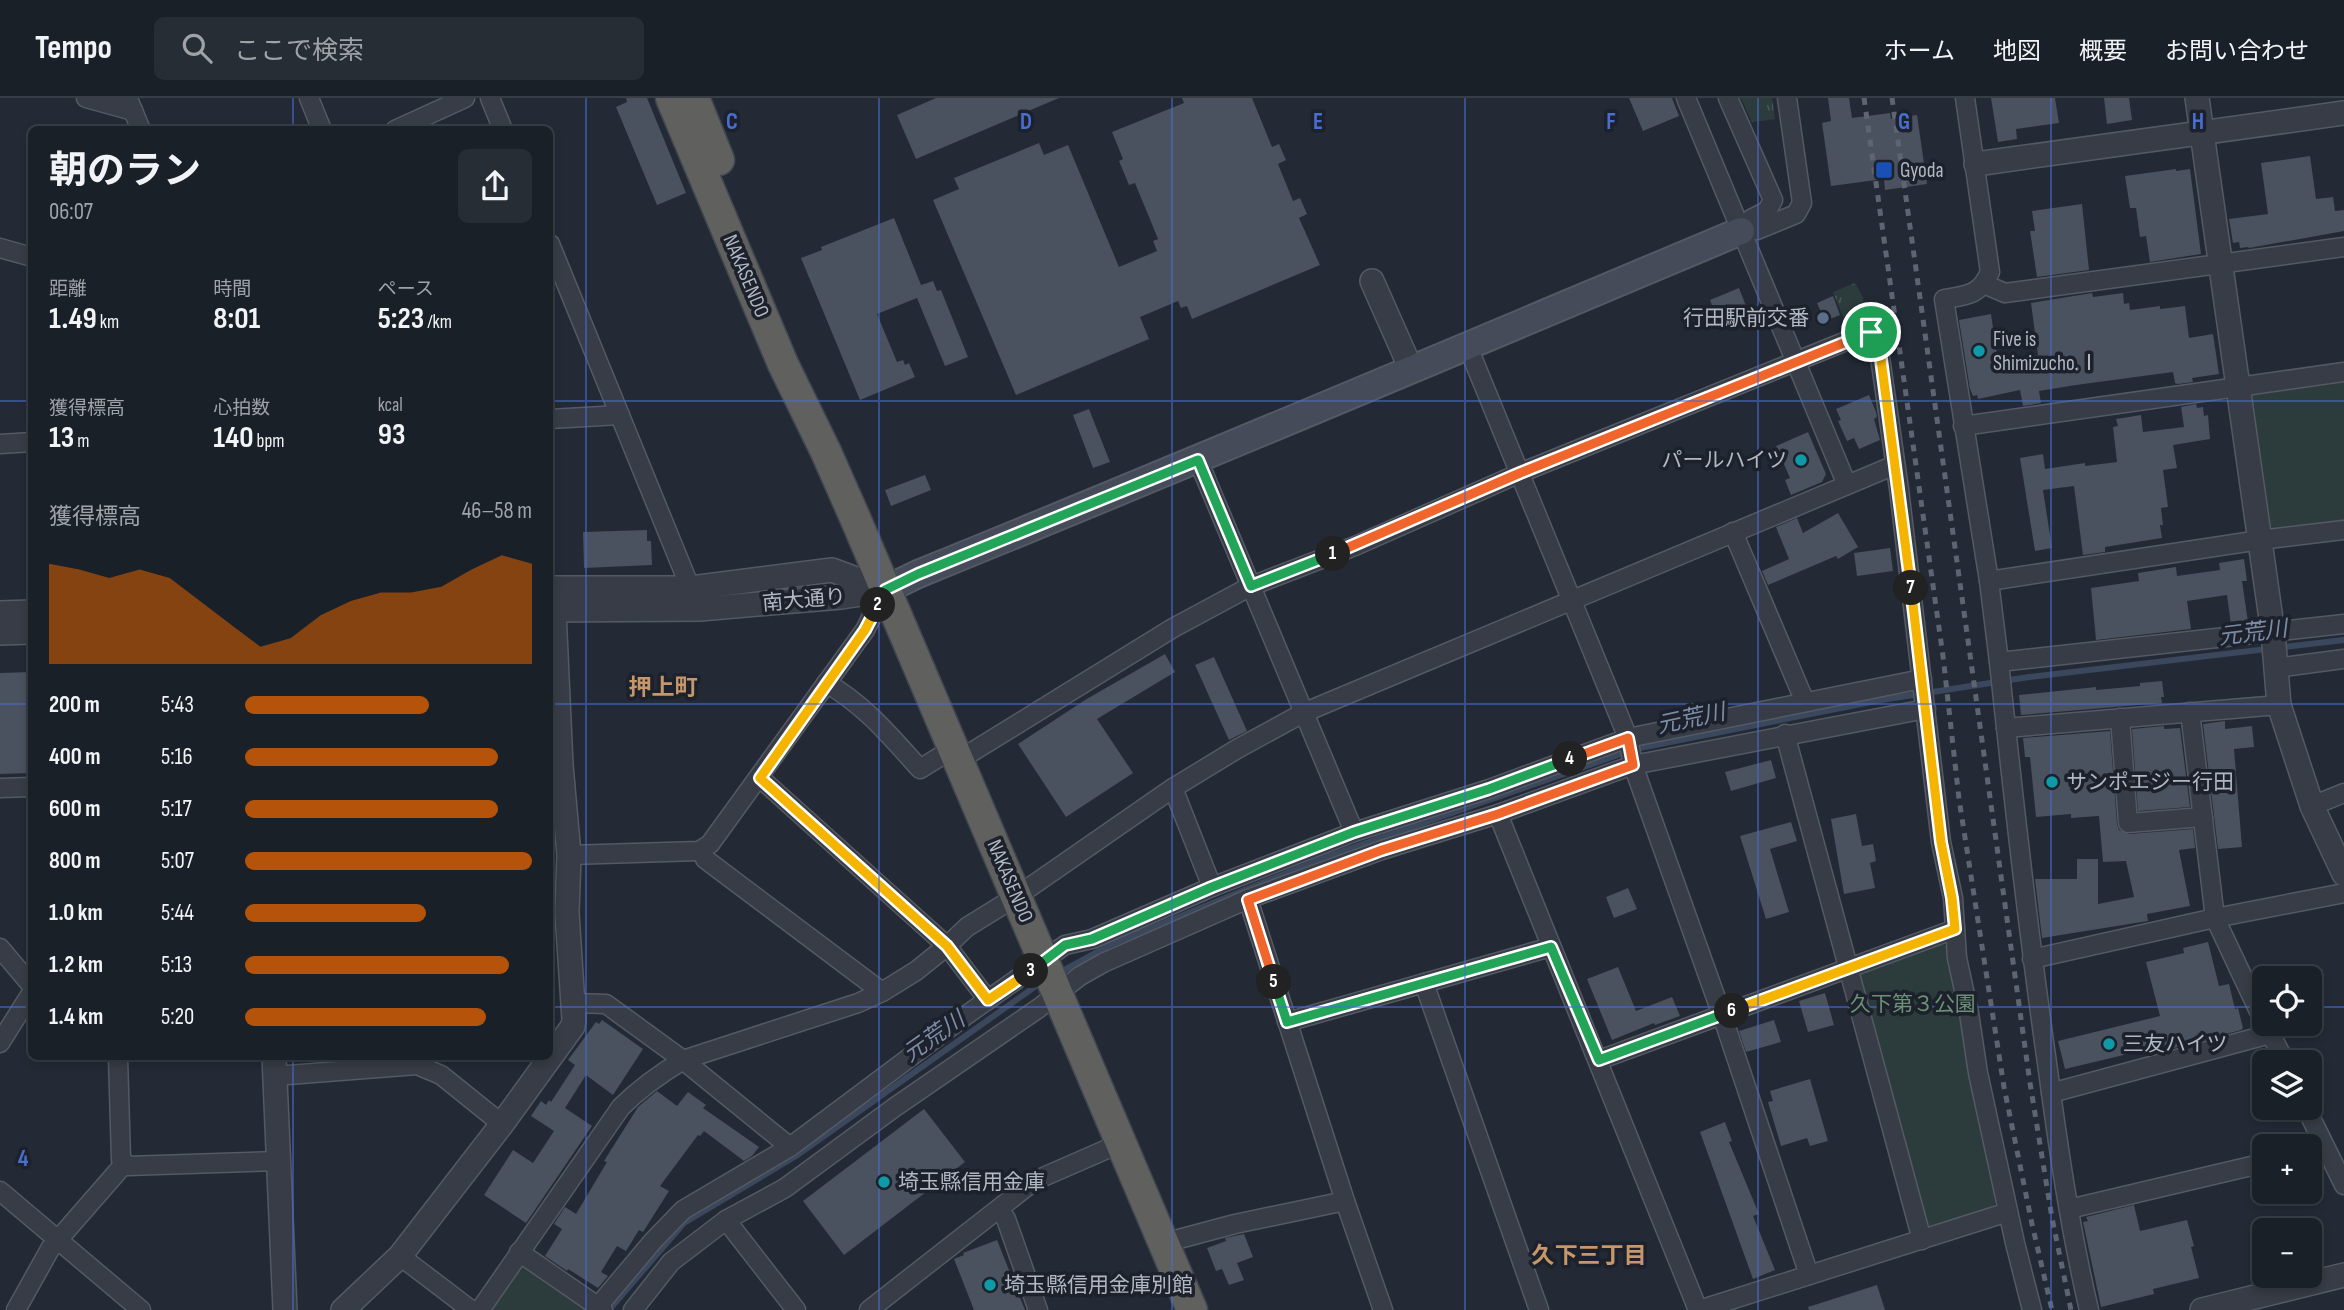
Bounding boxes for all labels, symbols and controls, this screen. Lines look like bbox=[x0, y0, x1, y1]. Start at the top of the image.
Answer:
search box bbox=[154, 17, 644, 80]
text: Tempo bbox=[35, 28, 112, 68]
icon: search bbox=[178, 29, 216, 67]
text: ここで検索 bbox=[234, 36, 364, 67]
text: ホーム bbox=[1884, 37, 1955, 66]
text: 地図 bbox=[1993, 37, 2041, 66]
text: 概要 bbox=[2079, 37, 2127, 66]
text: お問い合わせ bbox=[2165, 37, 2309, 66]
text: C bbox=[726, 108, 738, 136]
text: D bbox=[1020, 108, 1032, 136]
text: E bbox=[1313, 108, 1323, 136]
text: F bbox=[1606, 108, 1616, 136]
text: G bbox=[1898, 108, 1910, 136]
text: H bbox=[2192, 108, 2204, 136]
text: 朝のラン bbox=[49, 149, 201, 194]
button: share bbox=[458, 149, 532, 223]
place label: Gyoda bbox=[1900, 158, 1944, 183]
marker: Gyoda bbox=[1874, 160, 1894, 180]
text: 06:07 bbox=[49, 198, 93, 226]
street label: NAKASENDO bbox=[717, 231, 775, 321]
text: 距離 bbox=[49, 278, 87, 301]
text: 時間 bbox=[213, 278, 251, 301]
text: ペース bbox=[378, 278, 434, 301]
text: 1.49 bbox=[49, 301, 97, 337]
text: 8:01 bbox=[213, 301, 260, 337]
text: 5:23 bbox=[378, 301, 424, 337]
pin bbox=[1841, 302, 1901, 362]
place label: 行田駅前交番 bbox=[1683, 306, 1809, 331]
marker: 行田駅前交番 bbox=[1815, 310, 1831, 326]
text: km bbox=[97, 311, 119, 334]
text: /km bbox=[424, 311, 452, 334]
icon: arrive bbox=[1852, 313, 1890, 351]
place label: Five is Shimizucho.Ⅰ bbox=[1993, 327, 2099, 376]
marker: Five is Shimizucho.Ⅰ bbox=[1971, 343, 1987, 359]
text: kcal bbox=[378, 394, 403, 417]
text: 獲得標高 bbox=[49, 397, 125, 420]
text: 心拍数 bbox=[213, 397, 270, 420]
text: 93 bbox=[378, 417, 405, 453]
text: 13 bbox=[49, 420, 74, 456]
text: 140 bbox=[213, 420, 254, 456]
text: m bbox=[74, 430, 89, 453]
text: bpm bbox=[254, 430, 285, 453]
place label: パールハイツ bbox=[1661, 448, 1787, 473]
marker: パールハイツ bbox=[1793, 452, 1809, 468]
text: 46–58 m bbox=[462, 497, 532, 525]
text: 獲得標高 bbox=[49, 503, 141, 531]
pin: 1 bbox=[1316, 536, 1350, 572]
text: 1 bbox=[1329, 542, 1336, 565]
pin: 7 bbox=[1894, 570, 1928, 606]
text: 7 bbox=[1906, 576, 1915, 599]
street label: 南大通り bbox=[761, 584, 847, 616]
pin: 2 bbox=[860, 588, 896, 622]
text: 2 bbox=[873, 593, 882, 616]
water label: 元荒川 bbox=[2217, 615, 2292, 651]
district label: 押上町 bbox=[629, 674, 698, 702]
text: 200 m bbox=[49, 691, 100, 719]
text: 5:43 bbox=[161, 691, 194, 719]
water label: 元荒川 bbox=[1654, 698, 1731, 740]
pin: 4 bbox=[1552, 742, 1588, 776]
text: 400 m bbox=[49, 743, 100, 771]
text: 5:16 bbox=[161, 743, 193, 771]
text: 4 bbox=[1565, 747, 1574, 770]
place label: サンポエジー行田 bbox=[2066, 770, 2234, 795]
marker: サンポエジー行田 bbox=[2044, 774, 2060, 790]
text: 600 m bbox=[49, 795, 101, 823]
text: 5:17 bbox=[161, 795, 192, 823]
street label: NAKASENDO bbox=[981, 836, 1039, 926]
text: 800 m bbox=[49, 847, 101, 875]
text: 5:07 bbox=[161, 847, 194, 875]
text: 1.0 km bbox=[49, 899, 103, 927]
text: 5:44 bbox=[161, 899, 194, 927]
text: 1.2 km bbox=[49, 951, 103, 979]
text: 5:13 bbox=[161, 951, 192, 979]
pin: 3 bbox=[1014, 954, 1048, 988]
text: 3 bbox=[1026, 959, 1035, 982]
pin: 5 bbox=[1256, 964, 1292, 1000]
map controls bbox=[2252, 966, 2322, 1288]
button: locate bbox=[2252, 966, 2322, 1036]
text: 5 bbox=[1269, 970, 1278, 993]
park label: 久下第３公園 bbox=[1850, 992, 1976, 1017]
pin: 6 bbox=[1714, 993, 1750, 1028]
text: 6 bbox=[1727, 999, 1736, 1022]
text: 1.4 km bbox=[49, 1003, 103, 1031]
text: 5:20 bbox=[161, 1003, 194, 1031]
water label: 元荒川 bbox=[898, 1004, 973, 1068]
place label: 三友ハイツ bbox=[2123, 1032, 2228, 1057]
marker: 三友ハイツ bbox=[2101, 1036, 2117, 1052]
button: layers bbox=[2252, 1050, 2322, 1120]
button: + bbox=[2252, 1134, 2322, 1204]
text: 4 bbox=[18, 1145, 29, 1173]
place label: 埼玉縣信用金庫 bbox=[898, 1170, 1045, 1195]
marker: 埼玉縣信用金庫 bbox=[876, 1174, 892, 1190]
button: − bbox=[2252, 1218, 2322, 1288]
district label: 久下三丁目 bbox=[1532, 1242, 1647, 1270]
place label: 埼玉縣信用金庫別館 bbox=[1004, 1273, 1193, 1298]
marker: 埼玉縣信用金庫別館 bbox=[982, 1277, 998, 1293]

